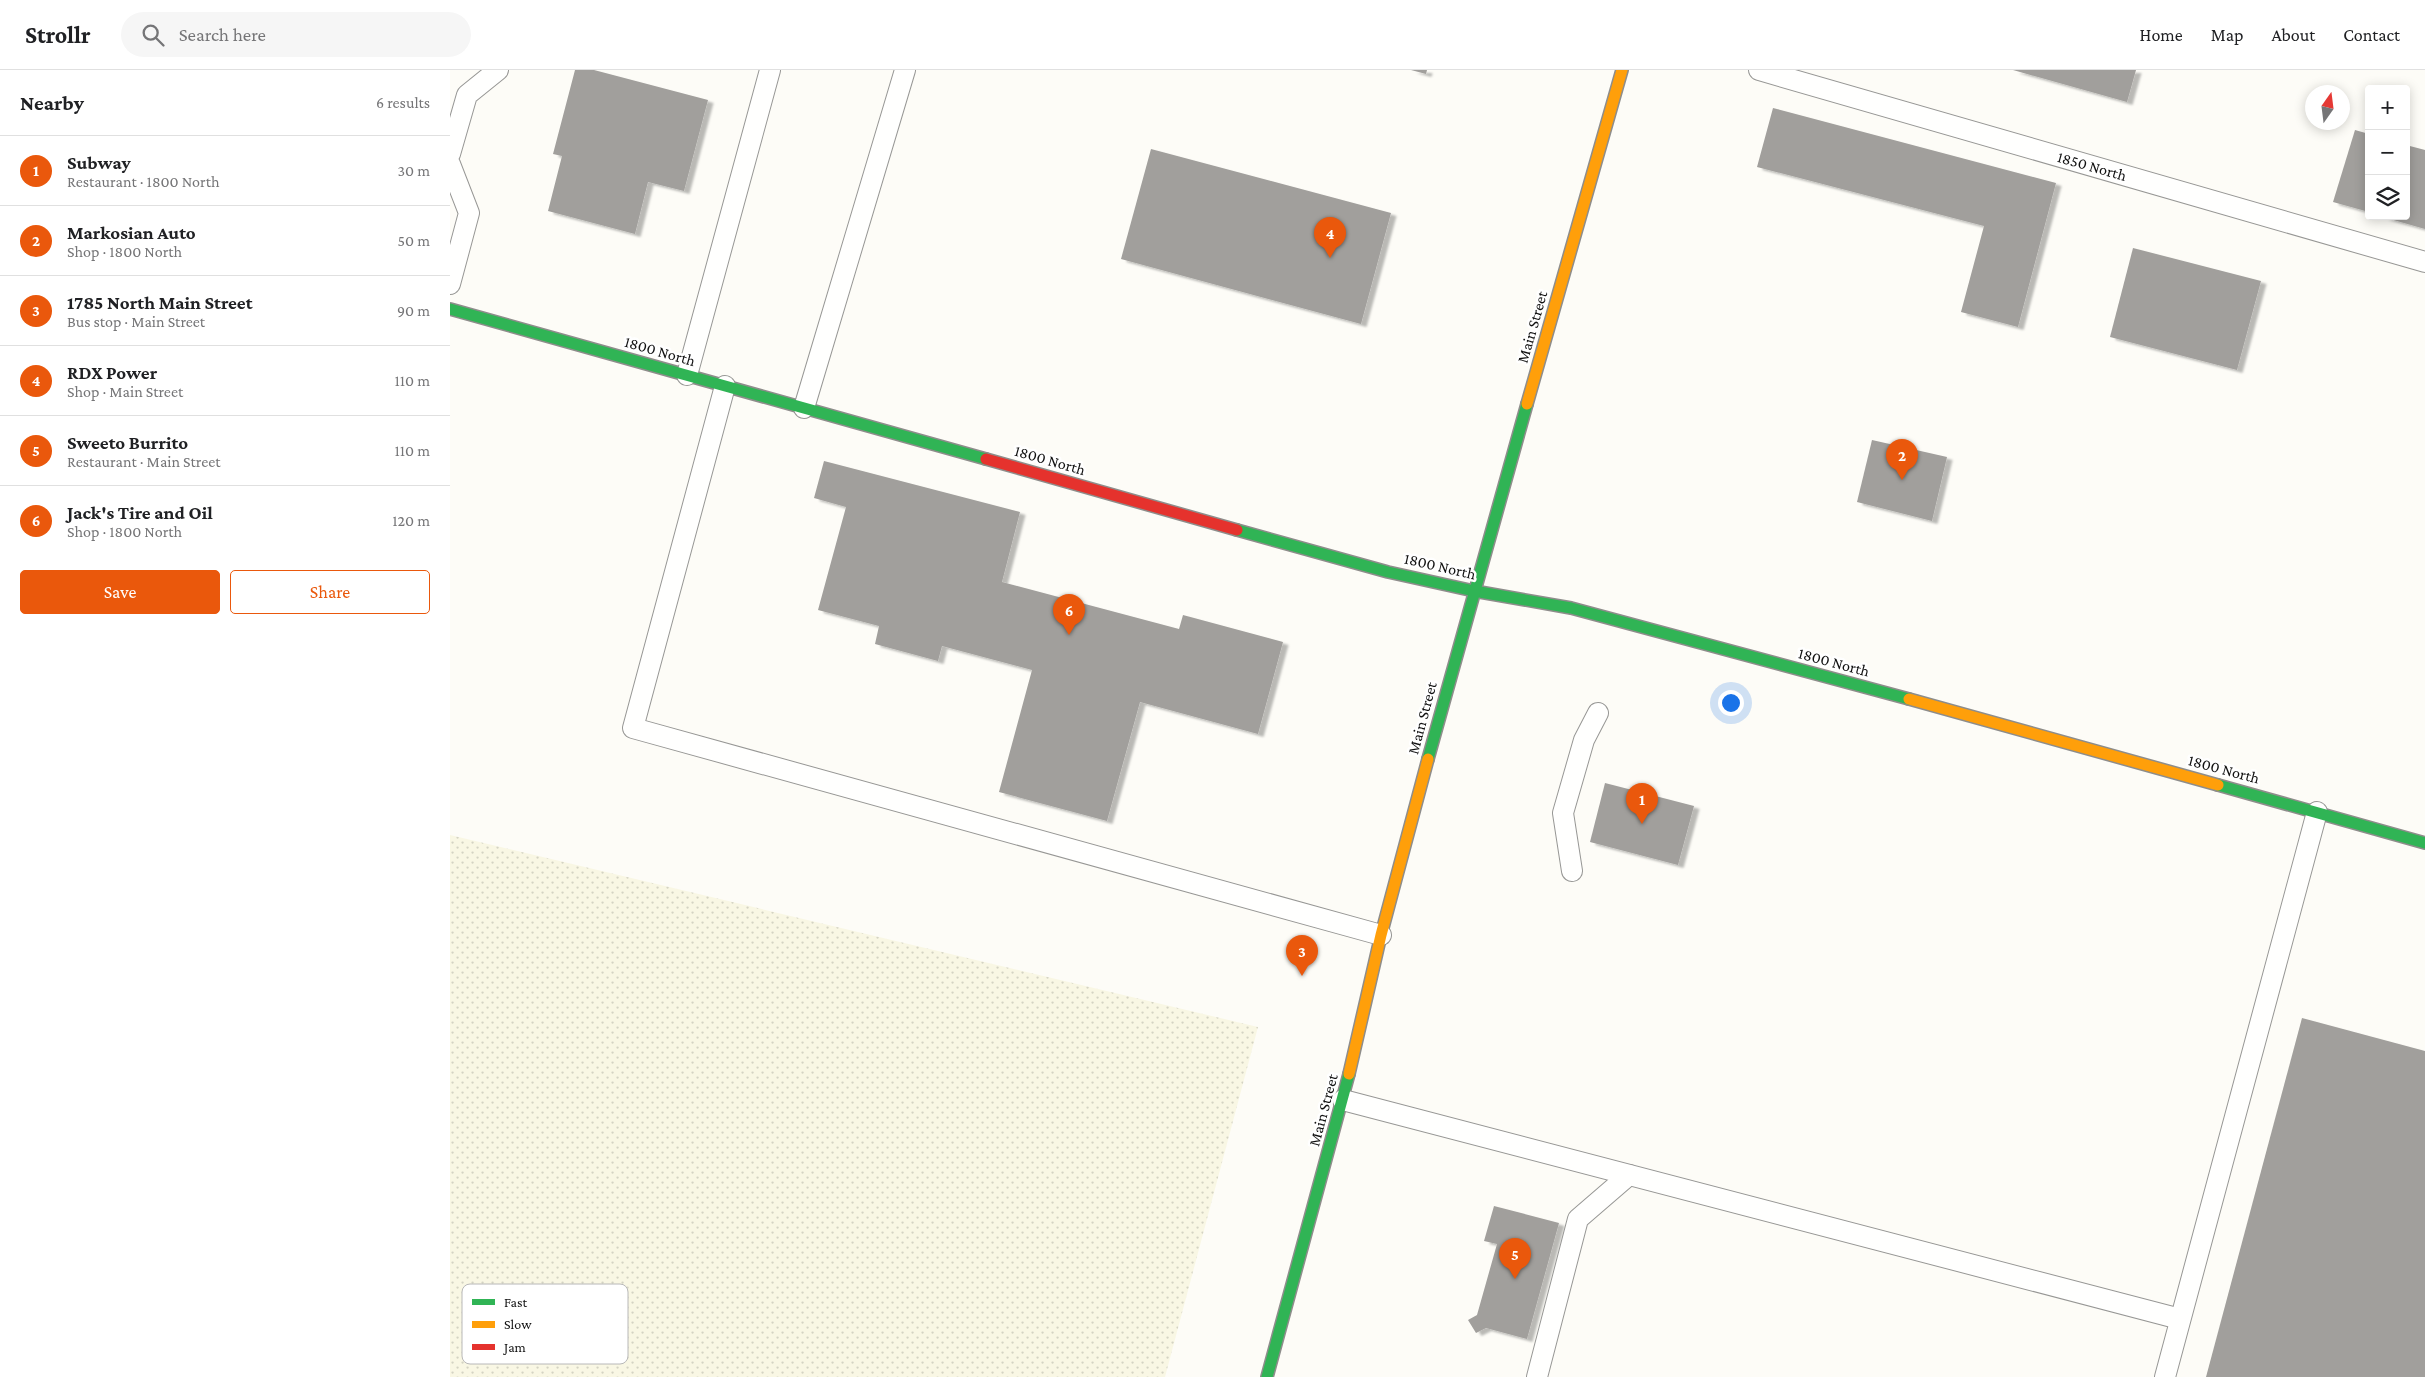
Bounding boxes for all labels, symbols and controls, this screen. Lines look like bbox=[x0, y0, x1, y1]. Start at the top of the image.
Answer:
search box bbox=[121, 12, 471, 57]
text: Strollr bbox=[25, 21, 91, 48]
icon: search bbox=[139, 21, 167, 49]
text: Search here bbox=[179, 24, 266, 45]
text: Home bbox=[2140, 25, 2183, 45]
text: Map bbox=[2211, 25, 2243, 45]
text: About bbox=[2271, 25, 2315, 45]
text: Contact bbox=[2343, 25, 2400, 45]
north arrow bbox=[2305, 85, 2350, 130]
map controls bbox=[2365, 85, 2410, 220]
button: + bbox=[2365, 85, 2410, 130]
text: Nearby bbox=[20, 91, 84, 115]
text: 6 results bbox=[376, 94, 430, 111]
button: − bbox=[2365, 130, 2410, 175]
street label: 1850 North bbox=[2055, 148, 2129, 184]
text: Subway bbox=[67, 152, 131, 173]
text: 1 bbox=[33, 162, 39, 179]
text: 30 m bbox=[398, 162, 430, 179]
text: Restaurant · 1800 North bbox=[67, 173, 220, 190]
button: layers bbox=[2365, 175, 2410, 220]
pin: 4 bbox=[1314, 217, 1346, 258]
text: Markosian Auto bbox=[67, 222, 196, 243]
text: 2 bbox=[32, 232, 40, 249]
text: 50 m bbox=[398, 232, 430, 249]
text: Shop · 1800 North bbox=[67, 243, 182, 260]
street label: Main Street bbox=[1514, 288, 1551, 365]
text: 1785 North Main Street bbox=[67, 292, 253, 313]
text: 3 bbox=[32, 302, 40, 319]
text: 90 m bbox=[397, 302, 430, 319]
text: Bus stop · Main Street bbox=[67, 313, 205, 330]
street label: 1800 North bbox=[623, 333, 698, 369]
text: RDX Power bbox=[67, 362, 157, 383]
text: 4 bbox=[32, 372, 40, 389]
text: 110 m bbox=[394, 372, 430, 389]
text: Shop · Main Street bbox=[67, 383, 183, 400]
text: Sweeto Burrito bbox=[67, 432, 188, 453]
pin: 2 bbox=[1886, 439, 1918, 480]
text: 5 bbox=[32, 442, 40, 459]
text: 110 m bbox=[394, 442, 430, 459]
street label: 1800 North bbox=[1013, 442, 1088, 478]
text: Restaurant · Main Street bbox=[67, 453, 221, 470]
text: Jack's Tire and Oil bbox=[67, 502, 213, 523]
text: 6 bbox=[32, 512, 40, 529]
text: 120 m bbox=[392, 512, 430, 529]
text: Shop · 1800 North bbox=[67, 523, 182, 540]
street label: 1800 North bbox=[1403, 550, 1478, 583]
button: Save bbox=[20, 570, 220, 614]
button: Share bbox=[230, 570, 430, 614]
pin: 6 bbox=[1053, 594, 1085, 635]
street label: 1800 North bbox=[1797, 644, 1872, 680]
street label: Main Street bbox=[1404, 679, 1440, 756]
your location bbox=[1718, 690, 1744, 716]
street label: 1800 North bbox=[2187, 751, 2262, 787]
pin: 1 bbox=[1626, 783, 1658, 824]
pin: 3 bbox=[1286, 935, 1318, 976]
street label: Main Street bbox=[1305, 1071, 1341, 1148]
pin: 5 bbox=[1499, 1238, 1531, 1279]
legend bbox=[462, 1284, 628, 1364]
text: Fast bbox=[504, 1294, 528, 1310]
text: Slow bbox=[504, 1316, 532, 1332]
text: Jam bbox=[502, 1339, 526, 1355]

